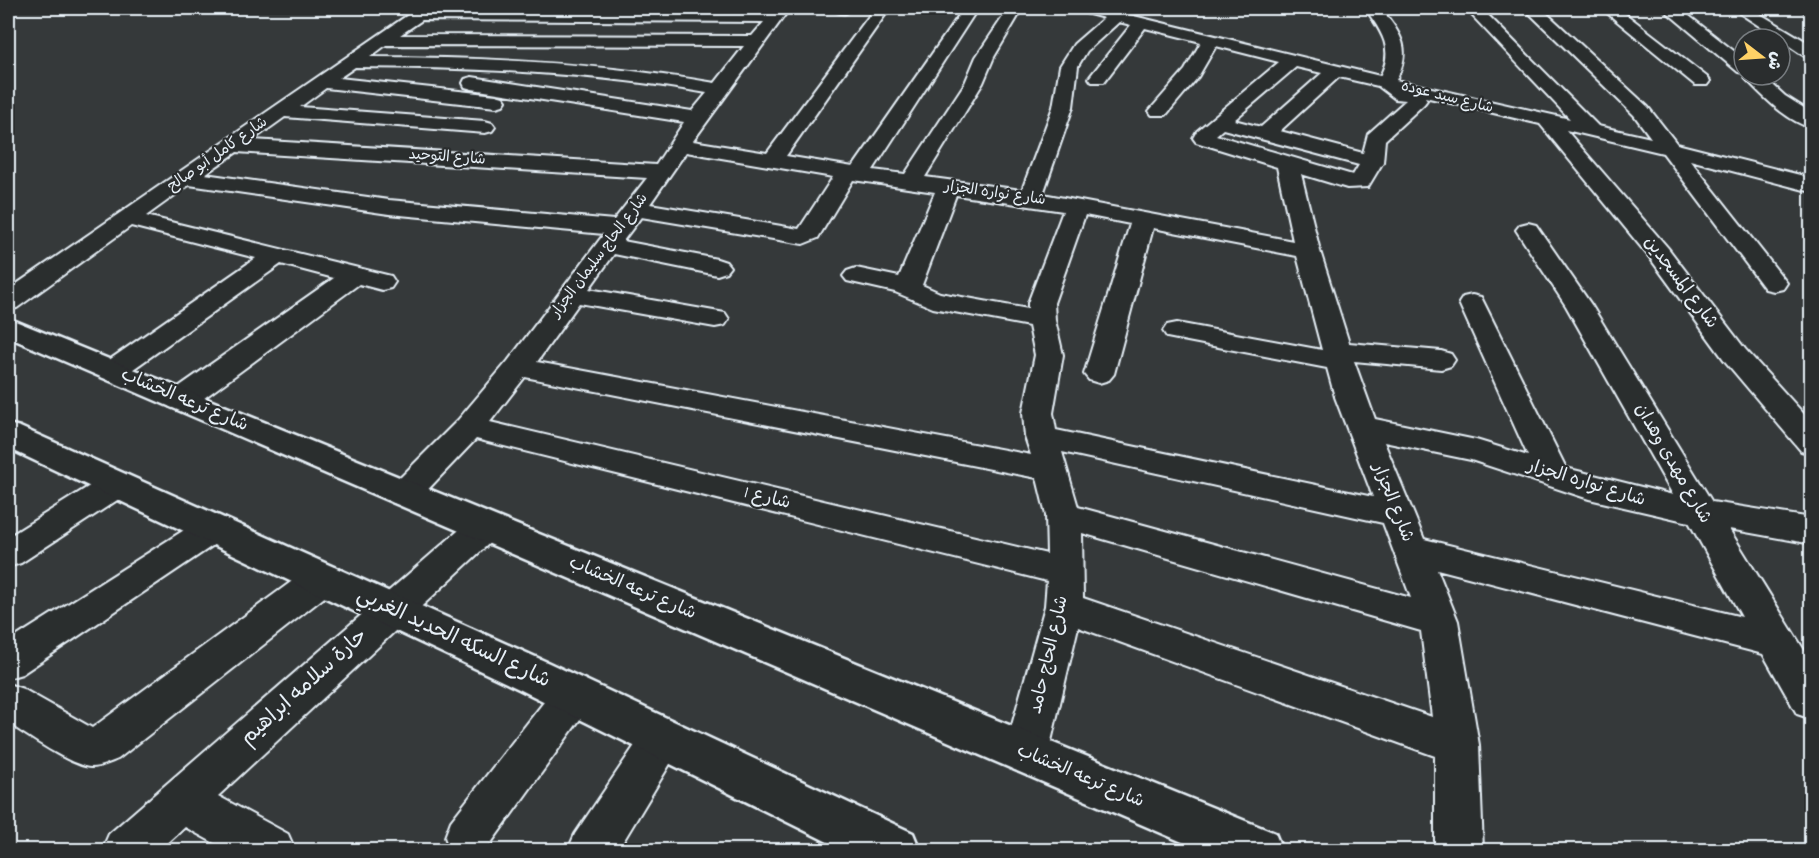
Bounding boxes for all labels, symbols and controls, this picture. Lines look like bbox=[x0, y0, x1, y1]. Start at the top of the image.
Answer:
north arrow bbox=[1732, 27, 1792, 87]
text: ش bbox=[1760, 49, 1788, 72]
street label: شارع سيد عوده bbox=[1399, 76, 1495, 120]
street label: شارع كامل أبو صالح bbox=[163, 112, 273, 198]
street label: شارع التوحيد bbox=[408, 144, 486, 172]
street label: شارع نواره الجزار bbox=[942, 176, 1047, 212]
street label: شارع الحاج سليمان الجزار bbox=[545, 189, 654, 324]
street label: شارع المسجدين bbox=[1637, 231, 1723, 335]
street label: شارع ترعه الخشاب bbox=[117, 363, 251, 439]
street label: شارع مهدى وهدان bbox=[1627, 399, 1717, 529]
street label: شارع نواره الجزار bbox=[1522, 454, 1648, 514]
street label: شارع الجزار bbox=[1364, 458, 1419, 546]
street label: شارع 1 bbox=[741, 481, 793, 517]
street label: شارع ترعه الخشاب bbox=[565, 551, 699, 627]
street label: شارع السكه الحديد الغربي bbox=[351, 581, 555, 698]
street label: شارع الحاج حامد bbox=[1024, 593, 1076, 717]
street label: حارة سلامه ابراهيم bbox=[235, 623, 375, 753]
street label: شارع ترعه الخشاب bbox=[1013, 739, 1147, 815]

